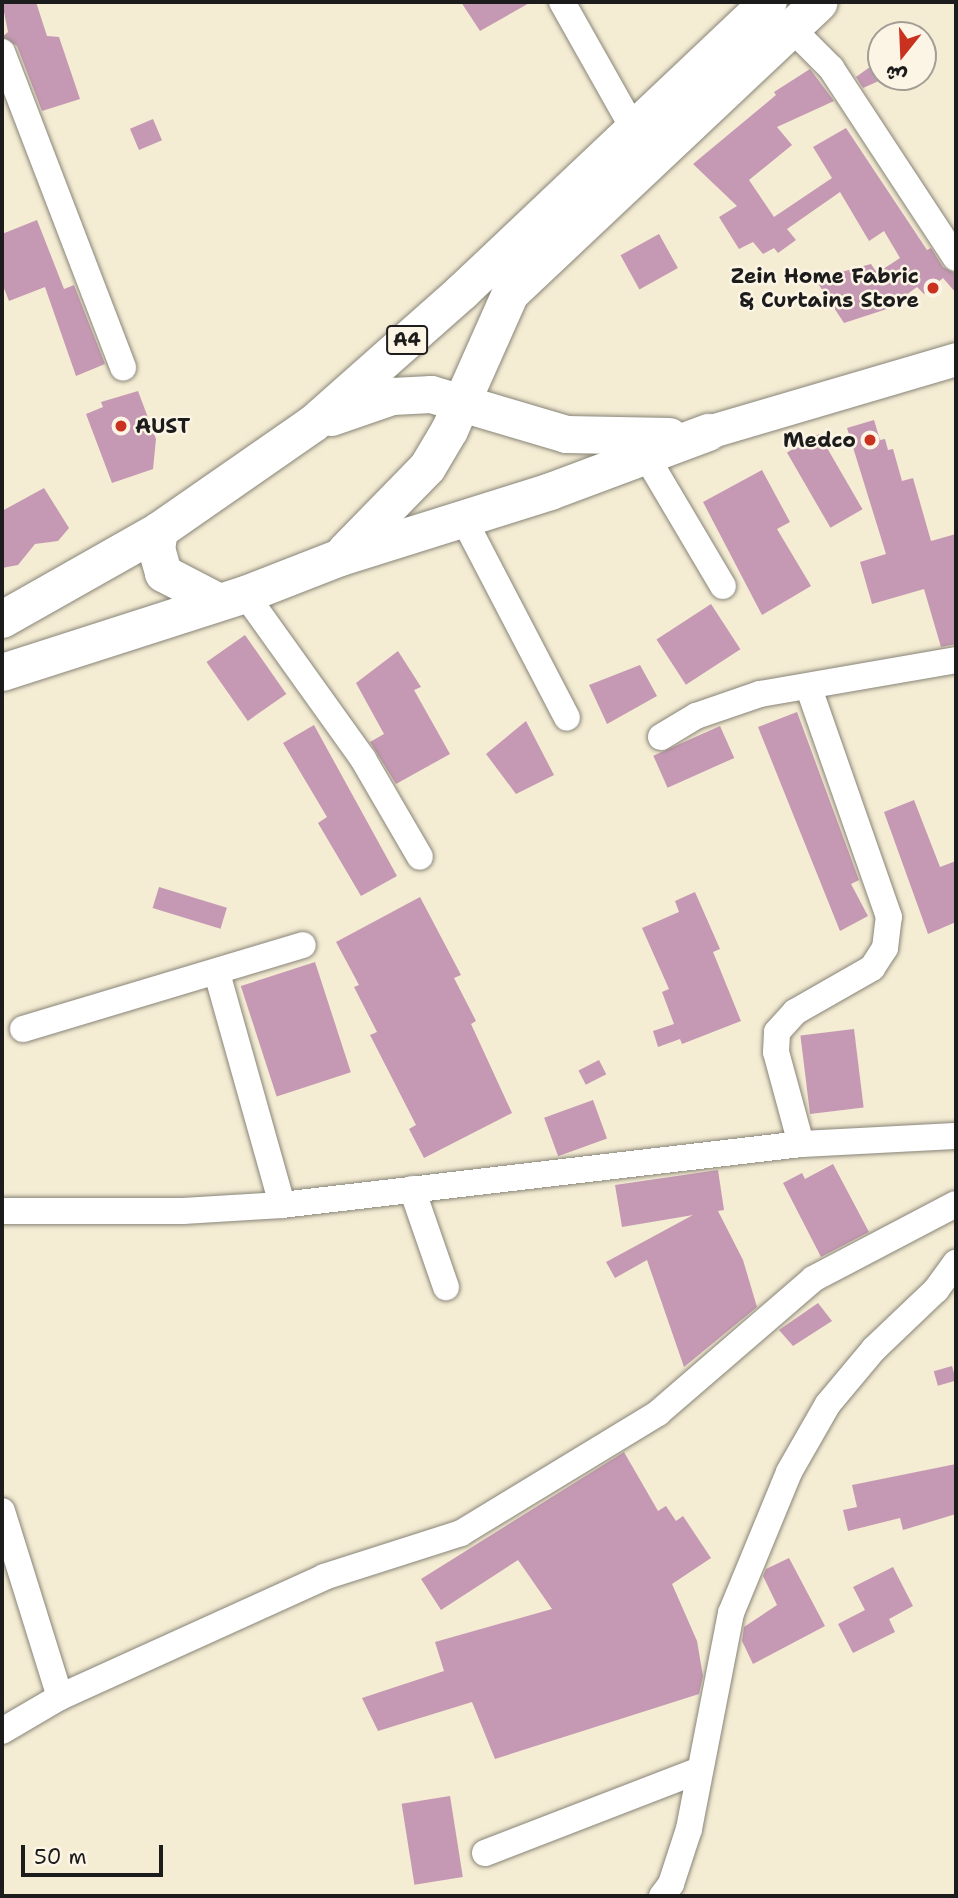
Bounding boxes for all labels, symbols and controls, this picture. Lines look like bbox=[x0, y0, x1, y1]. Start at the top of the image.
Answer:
north arrow bbox=[867, 21, 937, 91]
text: ش bbox=[882, 59, 910, 90]
place label: Zein Home Fabric & Curtains Store bbox=[731, 263, 919, 313]
marker: Zein Home Fabric & Curtains Store bbox=[925, 280, 941, 296]
road number: A4 bbox=[386, 324, 428, 356]
place label: AUST bbox=[135, 413, 190, 439]
marker: AUST bbox=[113, 418, 129, 434]
place label: Medco bbox=[783, 427, 856, 453]
marker: Medco bbox=[862, 432, 878, 448]
scale bar bbox=[24, 1832, 166, 1876]
text: 50 m bbox=[34, 1843, 87, 1871]

